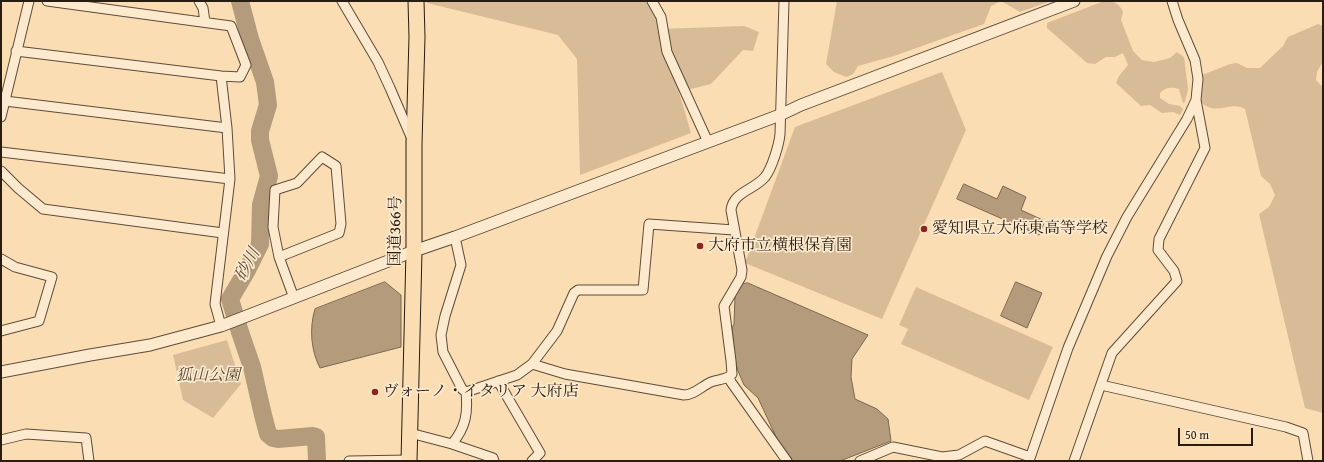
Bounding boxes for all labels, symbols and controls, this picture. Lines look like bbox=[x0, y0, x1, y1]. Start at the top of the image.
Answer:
street label: 国道366号 bbox=[386, 195, 406, 267]
place label: 愛知県立大府東高等学校 bbox=[932, 219, 1108, 239]
marker: 愛知県立大府東高等学校 bbox=[919, 224, 929, 234]
place label: 大府市立横根保育園 bbox=[708, 236, 852, 256]
marker: 大府市立横根保育園 bbox=[695, 241, 705, 251]
water label: 砂川 bbox=[231, 245, 265, 285]
park label: 狐山公園 bbox=[176, 366, 240, 386]
place label: ヴォーノ・イタリア 大府店 bbox=[383, 382, 579, 402]
marker: ヴォーノ・イタリア 大府店 bbox=[370, 387, 380, 397]
scale bar bbox=[1180, 420, 1255, 446]
text: 50 m bbox=[1185, 426, 1209, 443]

